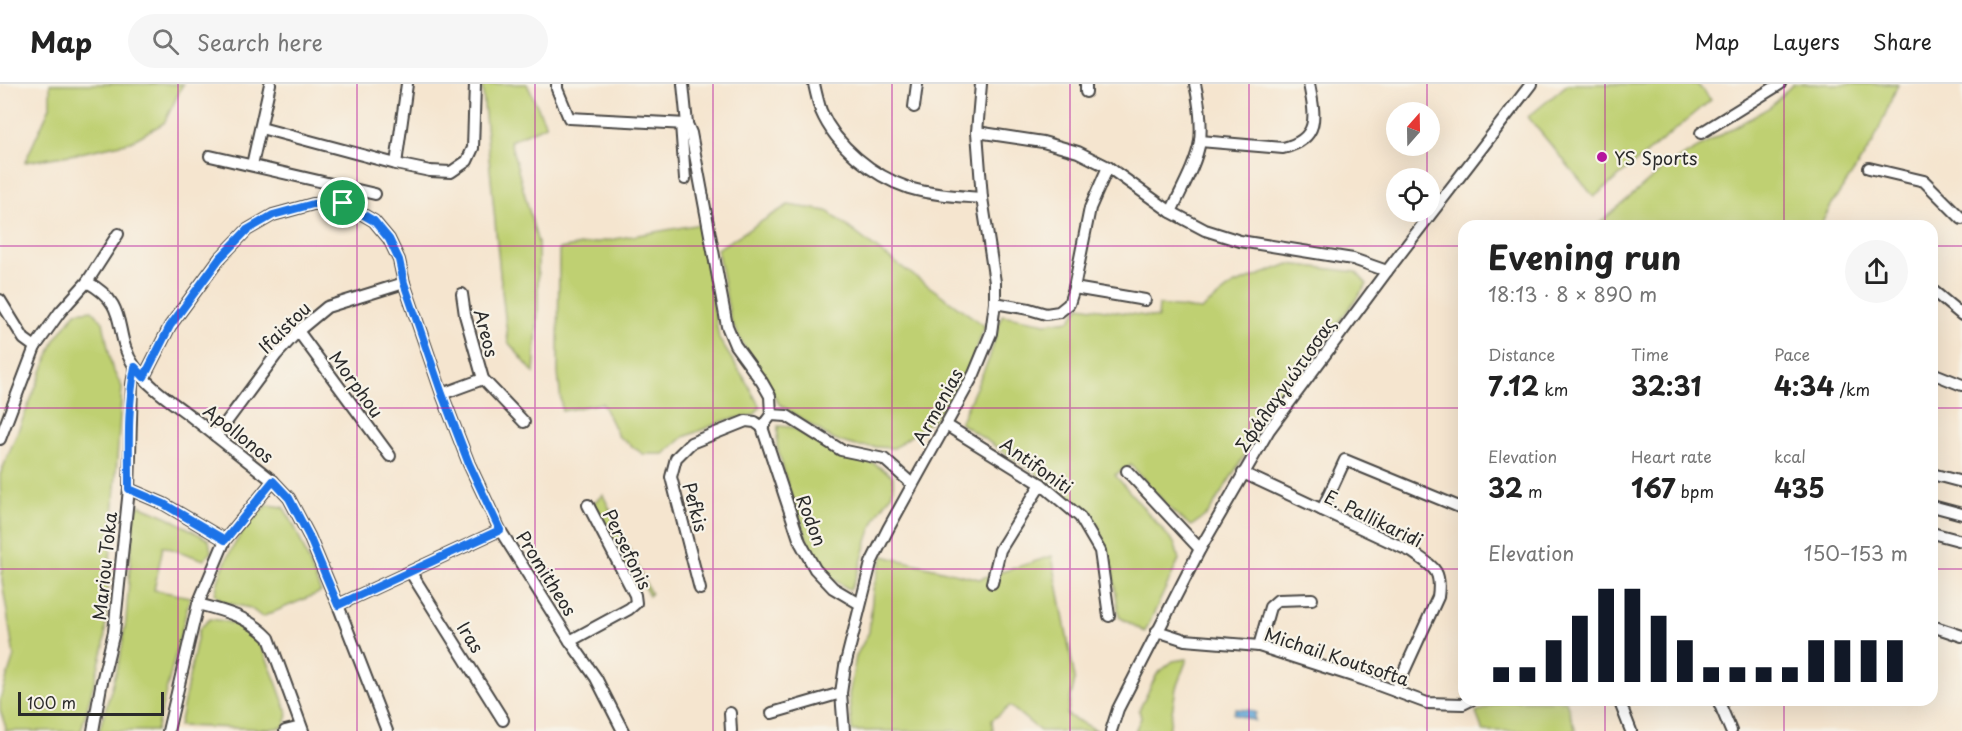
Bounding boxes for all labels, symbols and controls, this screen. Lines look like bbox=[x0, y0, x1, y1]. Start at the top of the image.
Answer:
search box bbox=[128, 14, 548, 68]
text: Map bbox=[30, 20, 92, 63]
icon: search bbox=[149, 25, 182, 58]
text: Search here bbox=[197, 25, 323, 58]
text: Map bbox=[1695, 25, 1739, 57]
text: Layers bbox=[1772, 25, 1840, 57]
text: Share bbox=[1873, 25, 1932, 57]
north arrow bbox=[1386, 102, 1440, 156]
map controls bbox=[1386, 102, 1440, 222]
place label: YS Sports bbox=[1614, 144, 1697, 171]
marker: YS Sports bbox=[1595, 150, 1609, 164]
button: locate bbox=[1386, 168, 1440, 222]
pin bbox=[317, 177, 368, 228]
icon: arrive bbox=[326, 186, 359, 219]
text: Evening run bbox=[1488, 231, 1681, 281]
button: share bbox=[1845, 240, 1908, 303]
text: 18:13 · 8 × 890 m bbox=[1488, 279, 1657, 309]
street label: Ifaistou bbox=[252, 295, 316, 359]
street label: Areos bbox=[468, 306, 506, 360]
street label: Σφάλαγγιώτισσας bbox=[1228, 311, 1342, 457]
text: Distance bbox=[1488, 342, 1555, 366]
text: Time bbox=[1631, 342, 1669, 366]
text: Pace bbox=[1774, 342, 1810, 366]
street label: Morphou bbox=[323, 345, 391, 423]
street label: Armenias bbox=[905, 363, 969, 449]
text: 7.12 bbox=[1488, 366, 1539, 405]
text: 32:31 bbox=[1631, 366, 1702, 405]
text: 4:34 bbox=[1774, 366, 1834, 405]
text: km bbox=[1539, 377, 1568, 401]
text: /km bbox=[1834, 377, 1870, 401]
street label: Apollonos bbox=[198, 397, 280, 469]
street label: Antifoniti bbox=[995, 430, 1079, 500]
text: Elevation bbox=[1488, 444, 1557, 468]
text: Heart rate bbox=[1631, 444, 1712, 468]
text: kcal bbox=[1774, 444, 1806, 468]
text: 32 bbox=[1488, 468, 1523, 507]
text: 167 bbox=[1631, 468, 1676, 507]
text: 435 bbox=[1774, 468, 1825, 507]
street label: Pefkis bbox=[676, 479, 716, 535]
text: m bbox=[1523, 479, 1543, 503]
text: bpm bbox=[1676, 479, 1714, 503]
street label: E. Pallikaridi bbox=[1320, 482, 1428, 554]
street label: Rodon bbox=[790, 490, 834, 550]
street label: Persefonis bbox=[597, 504, 659, 594]
street label: Mariou Toka bbox=[85, 510, 123, 622]
street label: Promitheos bbox=[510, 525, 584, 621]
text: Elevation bbox=[1488, 538, 1574, 568]
text: 150–153 m bbox=[1803, 538, 1908, 568]
street label: Iras bbox=[451, 616, 491, 658]
street label: Michail Koutsofta bbox=[1261, 620, 1414, 692]
scale bar bbox=[18, 689, 164, 716]
text: 100 m bbox=[27, 690, 76, 714]

